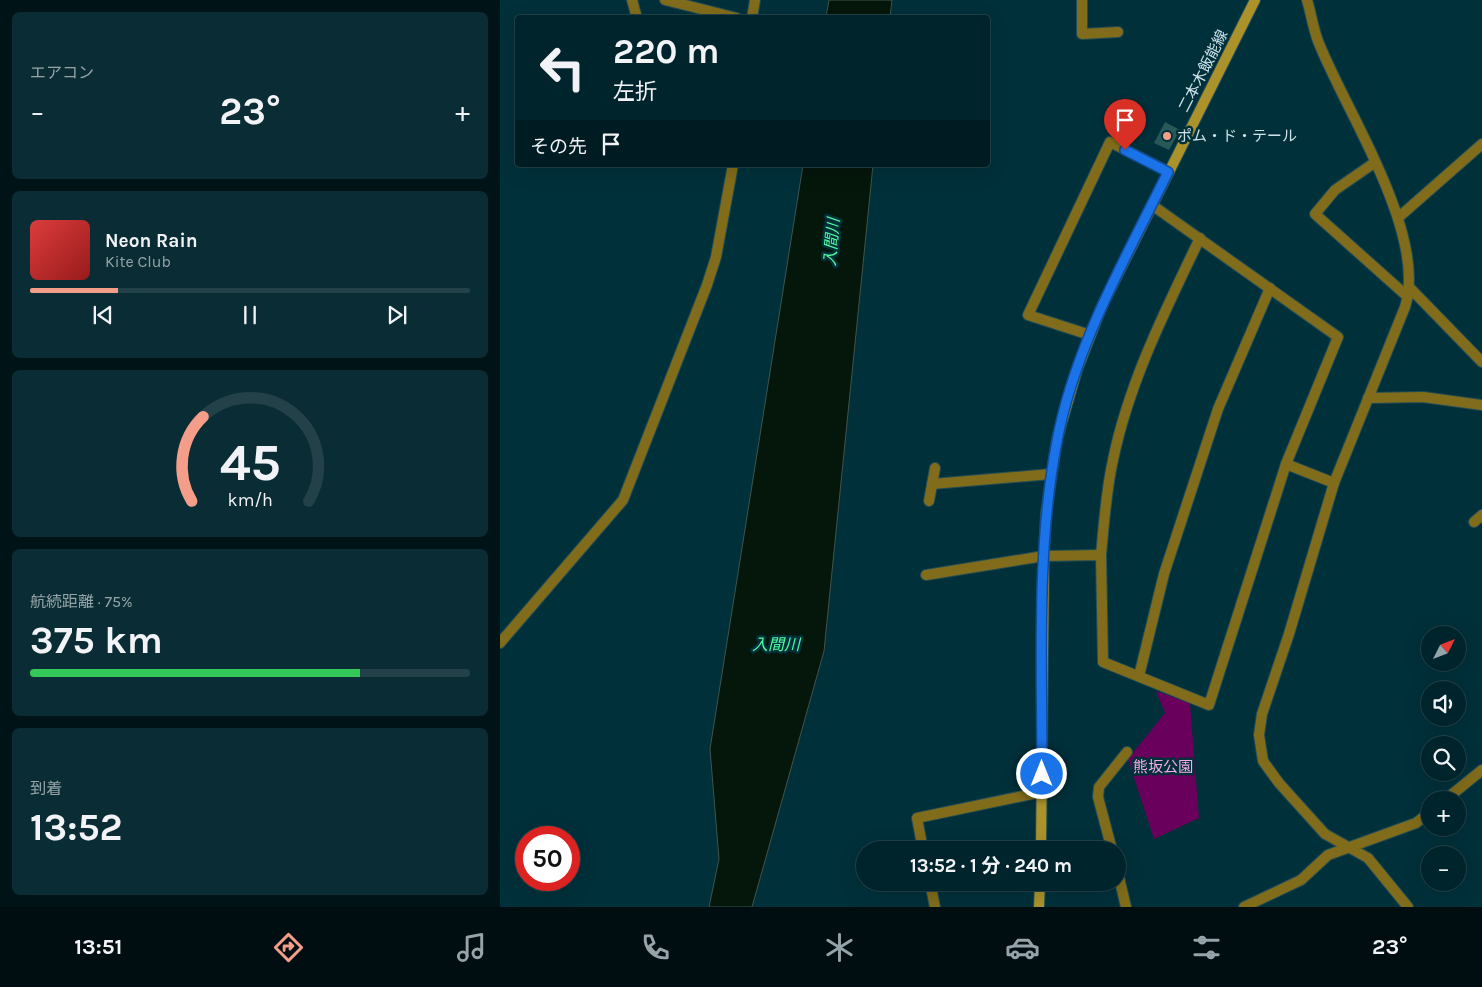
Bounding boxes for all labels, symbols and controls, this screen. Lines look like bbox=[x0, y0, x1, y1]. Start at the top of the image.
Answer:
street label: 二本木飯能線 bbox=[1175, 27, 1231, 115]
text: 220 m bbox=[613, 31, 720, 72]
icon: left bbox=[530, 35, 595, 100]
text: エアコン bbox=[30, 63, 94, 82]
text: 左折 bbox=[613, 79, 657, 105]
text: 23° bbox=[219, 89, 281, 134]
text: − bbox=[30, 95, 45, 128]
text: + bbox=[455, 95, 470, 128]
pin bbox=[1104, 99, 1146, 150]
icon: arrive bbox=[1111, 106, 1139, 134]
place label: ポム・ド・テール bbox=[1177, 127, 1297, 145]
icon: arrive bbox=[597, 130, 625, 158]
marker: ポム・ド・テール bbox=[1161, 130, 1173, 142]
text: その先 bbox=[530, 136, 587, 158]
water label: 入間川 bbox=[820, 215, 843, 267]
text: Neon Rain bbox=[105, 230, 198, 252]
text: Kite Club bbox=[105, 252, 171, 271]
icon: previous bbox=[89, 301, 117, 329]
icon: pause bbox=[236, 301, 264, 329]
icon: next bbox=[383, 301, 411, 329]
text: 45 bbox=[219, 432, 281, 493]
text: km/h bbox=[227, 490, 273, 511]
text: 航続距離 · 75% bbox=[30, 592, 133, 611]
text: 375 km bbox=[30, 618, 163, 663]
north arrow bbox=[1421, 626, 1466, 671]
map controls bbox=[1421, 626, 1466, 891]
water label: 入間川 bbox=[752, 635, 802, 654]
button: sound bbox=[1421, 681, 1466, 726]
button: search bbox=[1421, 736, 1466, 781]
position arrow bbox=[1015, 747, 1067, 799]
park label: 熊坂公園 bbox=[1133, 758, 1193, 776]
text: 到着 bbox=[30, 779, 62, 798]
button: + bbox=[1421, 791, 1466, 836]
text: 13:52 bbox=[30, 805, 123, 850]
speed limit sign: 50 bbox=[515, 826, 580, 891]
button: − bbox=[1421, 846, 1466, 891]
text: 13:52 · 1 分 · 240 m bbox=[910, 855, 1072, 877]
icon: directions bbox=[271, 930, 306, 965]
icon: music bbox=[454, 930, 489, 965]
icon: phone bbox=[638, 930, 673, 965]
icon: climate bbox=[822, 930, 857, 965]
icon: car bbox=[1005, 930, 1040, 965]
icon: filters bbox=[1189, 930, 1224, 965]
text: 13:51 bbox=[74, 934, 122, 960]
text: 23° bbox=[1372, 934, 1408, 960]

